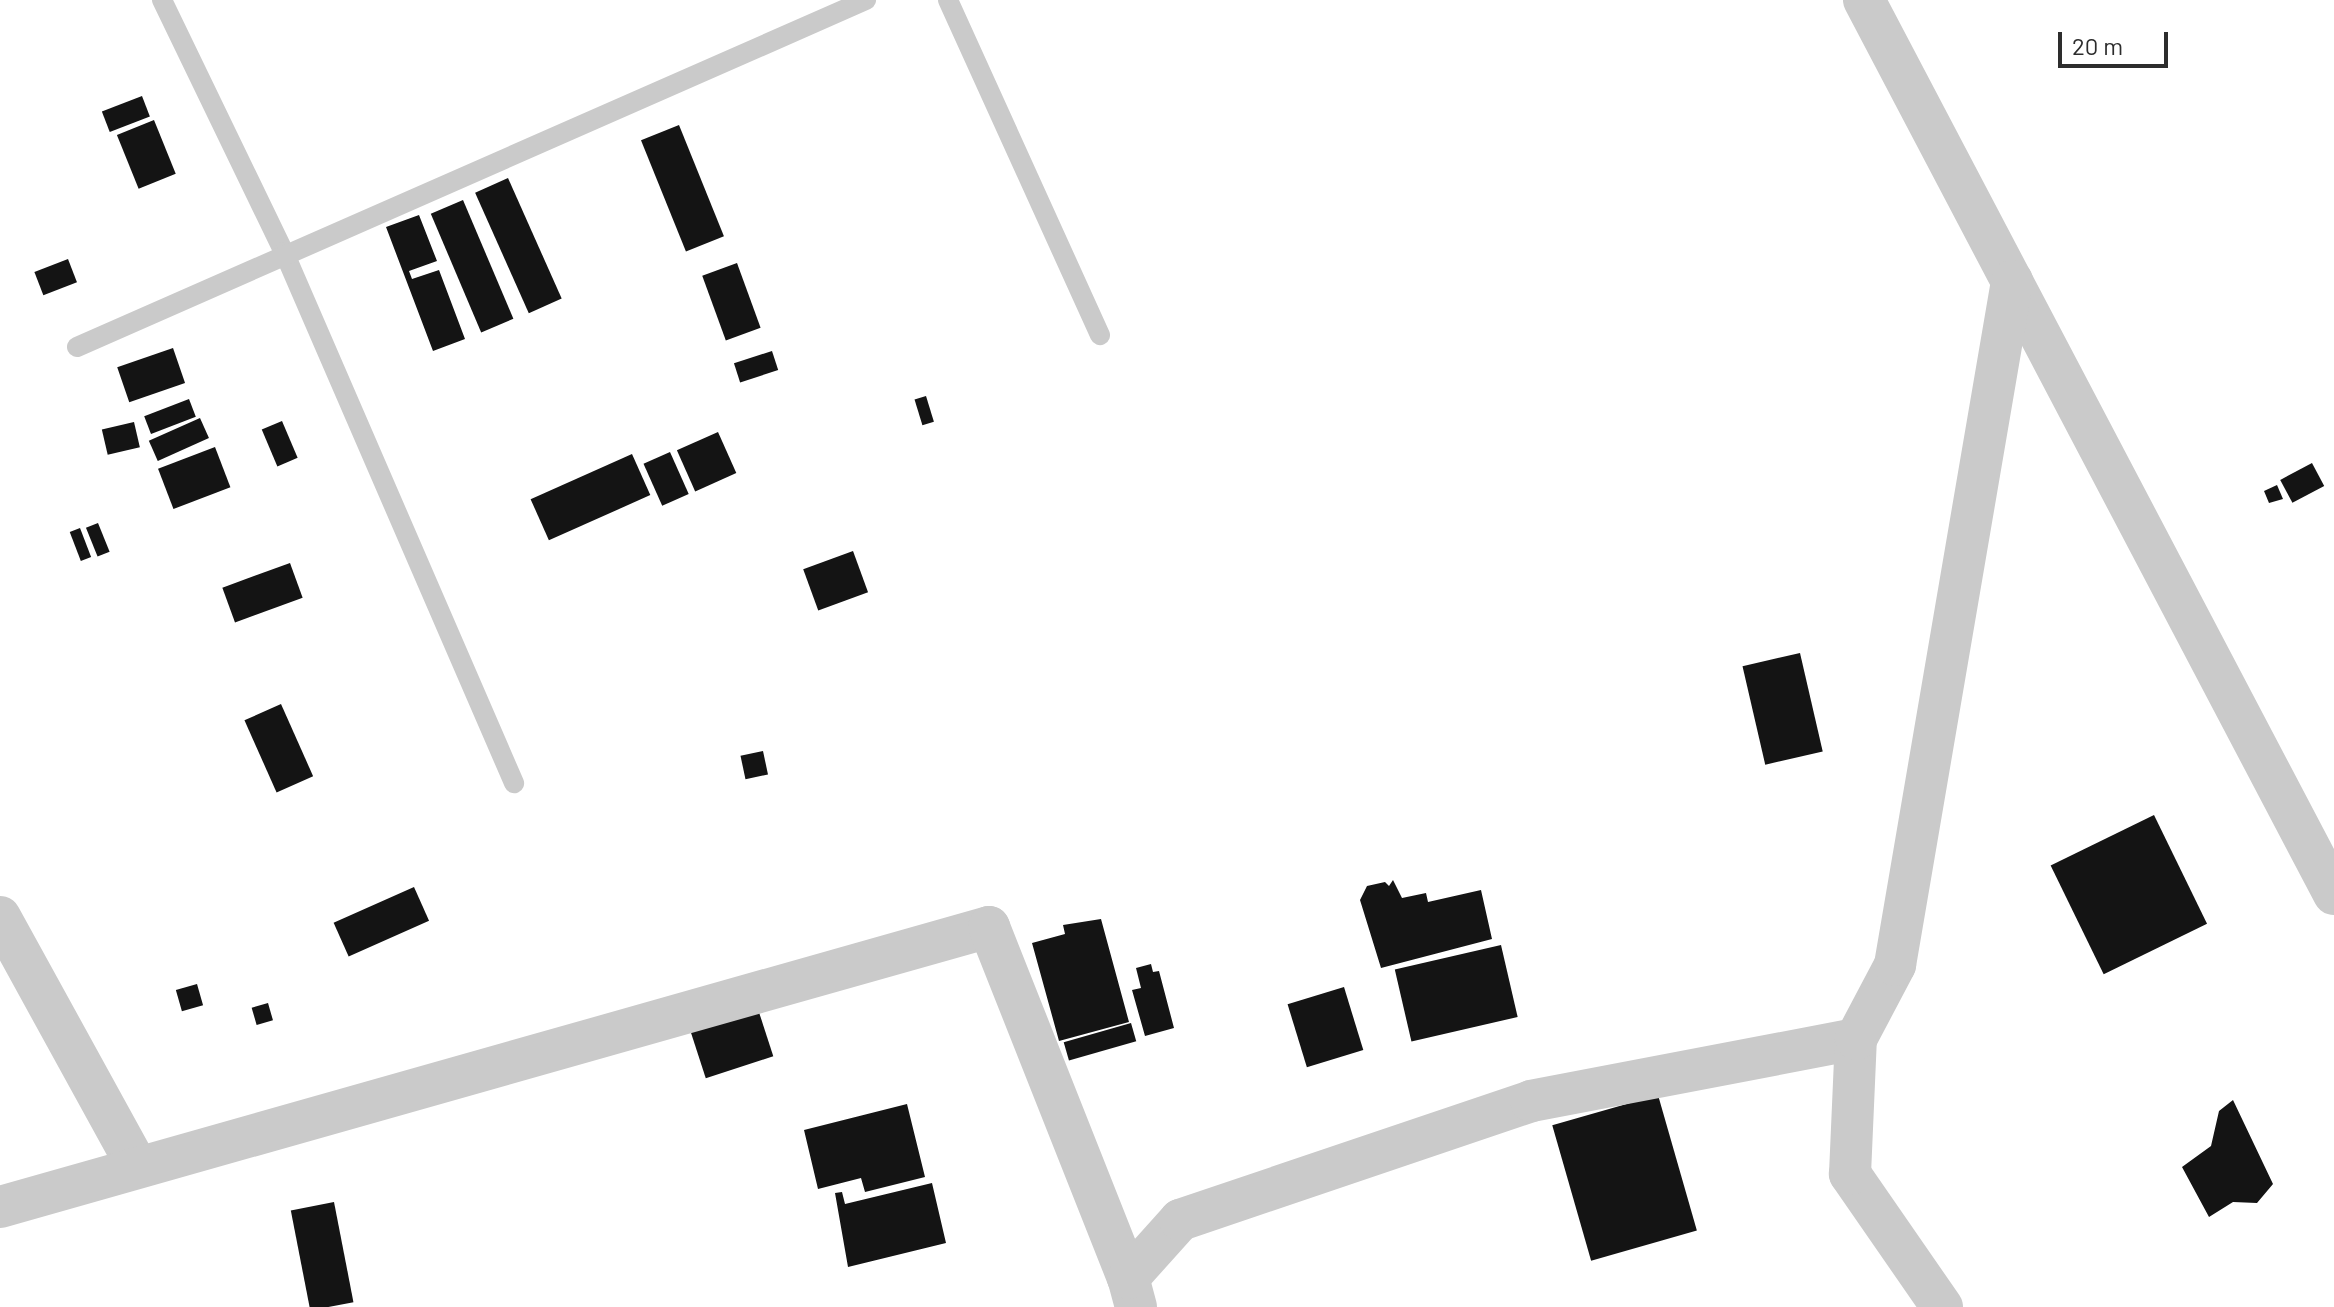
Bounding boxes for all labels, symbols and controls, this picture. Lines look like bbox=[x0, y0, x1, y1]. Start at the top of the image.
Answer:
scale bar bbox=[2062, 16, 2172, 66]
text: 20 m bbox=[2072, 31, 2123, 60]

